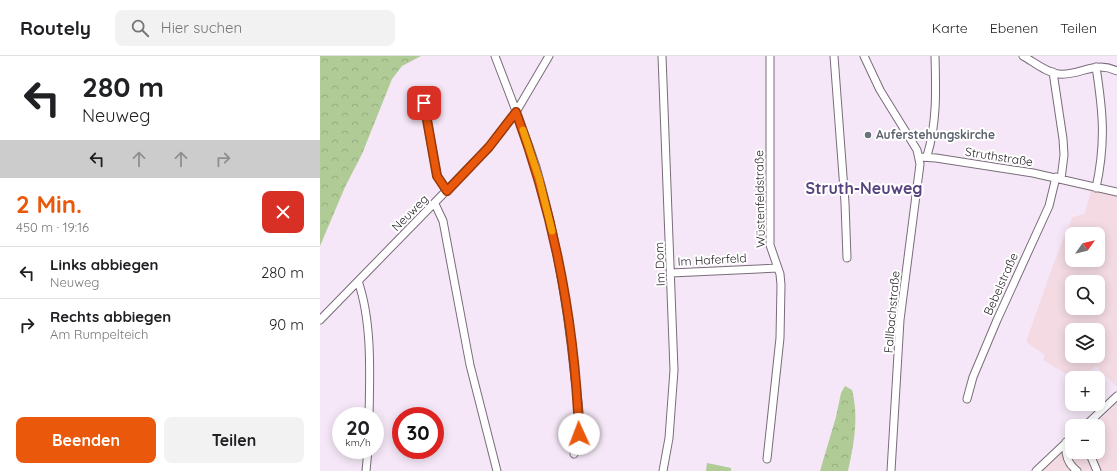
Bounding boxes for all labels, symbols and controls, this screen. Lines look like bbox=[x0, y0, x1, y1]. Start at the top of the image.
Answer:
search box bbox=[115, 10, 395, 46]
text: Routely bbox=[20, 16, 91, 40]
icon: search bbox=[129, 17, 151, 39]
text: Hier suchen bbox=[161, 18, 242, 37]
text: Karte bbox=[932, 19, 968, 37]
text: Ebenen bbox=[990, 19, 1038, 37]
text: Teilen bbox=[1060, 19, 1097, 37]
text: 280 m bbox=[82, 69, 164, 104]
icon: left bbox=[16, 72, 68, 124]
pin bbox=[407, 86, 441, 120]
icon: arrive bbox=[413, 92, 435, 114]
text: Neuweg bbox=[82, 104, 150, 127]
place label: Auferstehungskirche bbox=[876, 127, 995, 142]
marker: Auferstehungskirche bbox=[863, 130, 873, 140]
street label: Struthstraße bbox=[964, 144, 1034, 169]
icon: left bbox=[86, 148, 108, 170]
icon: ahead bbox=[128, 148, 150, 170]
icon: ahead bbox=[170, 148, 192, 170]
icon: right bbox=[212, 148, 234, 170]
street label: Wüstenfeldstraße bbox=[751, 150, 768, 248]
district label: Struth-Neuweg bbox=[805, 178, 923, 198]
text: 2 Min. bbox=[16, 189, 82, 219]
button: close bbox=[262, 191, 304, 233]
street label: Neuweg bbox=[388, 191, 431, 234]
text: 450 m · 19:16 bbox=[16, 219, 89, 235]
north arrow bbox=[1065, 227, 1105, 267]
map controls bbox=[1065, 227, 1105, 459]
street label: Im Dom bbox=[651, 242, 668, 286]
street label: Im Haferfeld bbox=[677, 250, 747, 269]
street label: Bebelstraße bbox=[980, 250, 1021, 317]
text: Links abbiegen bbox=[50, 255, 158, 274]
icon: left bbox=[16, 262, 38, 284]
text: 280 m bbox=[261, 263, 304, 282]
street label: Fallbachstraße bbox=[880, 270, 903, 354]
text: Neuweg bbox=[50, 274, 99, 290]
button: search bbox=[1065, 275, 1105, 315]
text: Rechts abbiegen bbox=[50, 307, 171, 326]
icon: right bbox=[16, 314, 38, 336]
text: 90 m bbox=[269, 315, 304, 334]
button: layers bbox=[1065, 323, 1105, 363]
text: Am Rumpelteich bbox=[50, 326, 148, 342]
button: + bbox=[1065, 371, 1105, 411]
speed limit sign: 30 bbox=[392, 407, 444, 459]
position arrow bbox=[558, 413, 600, 455]
text: 20 bbox=[346, 415, 370, 440]
button: Beenden bbox=[16, 417, 156, 463]
button: Teilen bbox=[164, 417, 304, 463]
button: − bbox=[1065, 419, 1105, 459]
text: km/h bbox=[345, 436, 371, 449]

